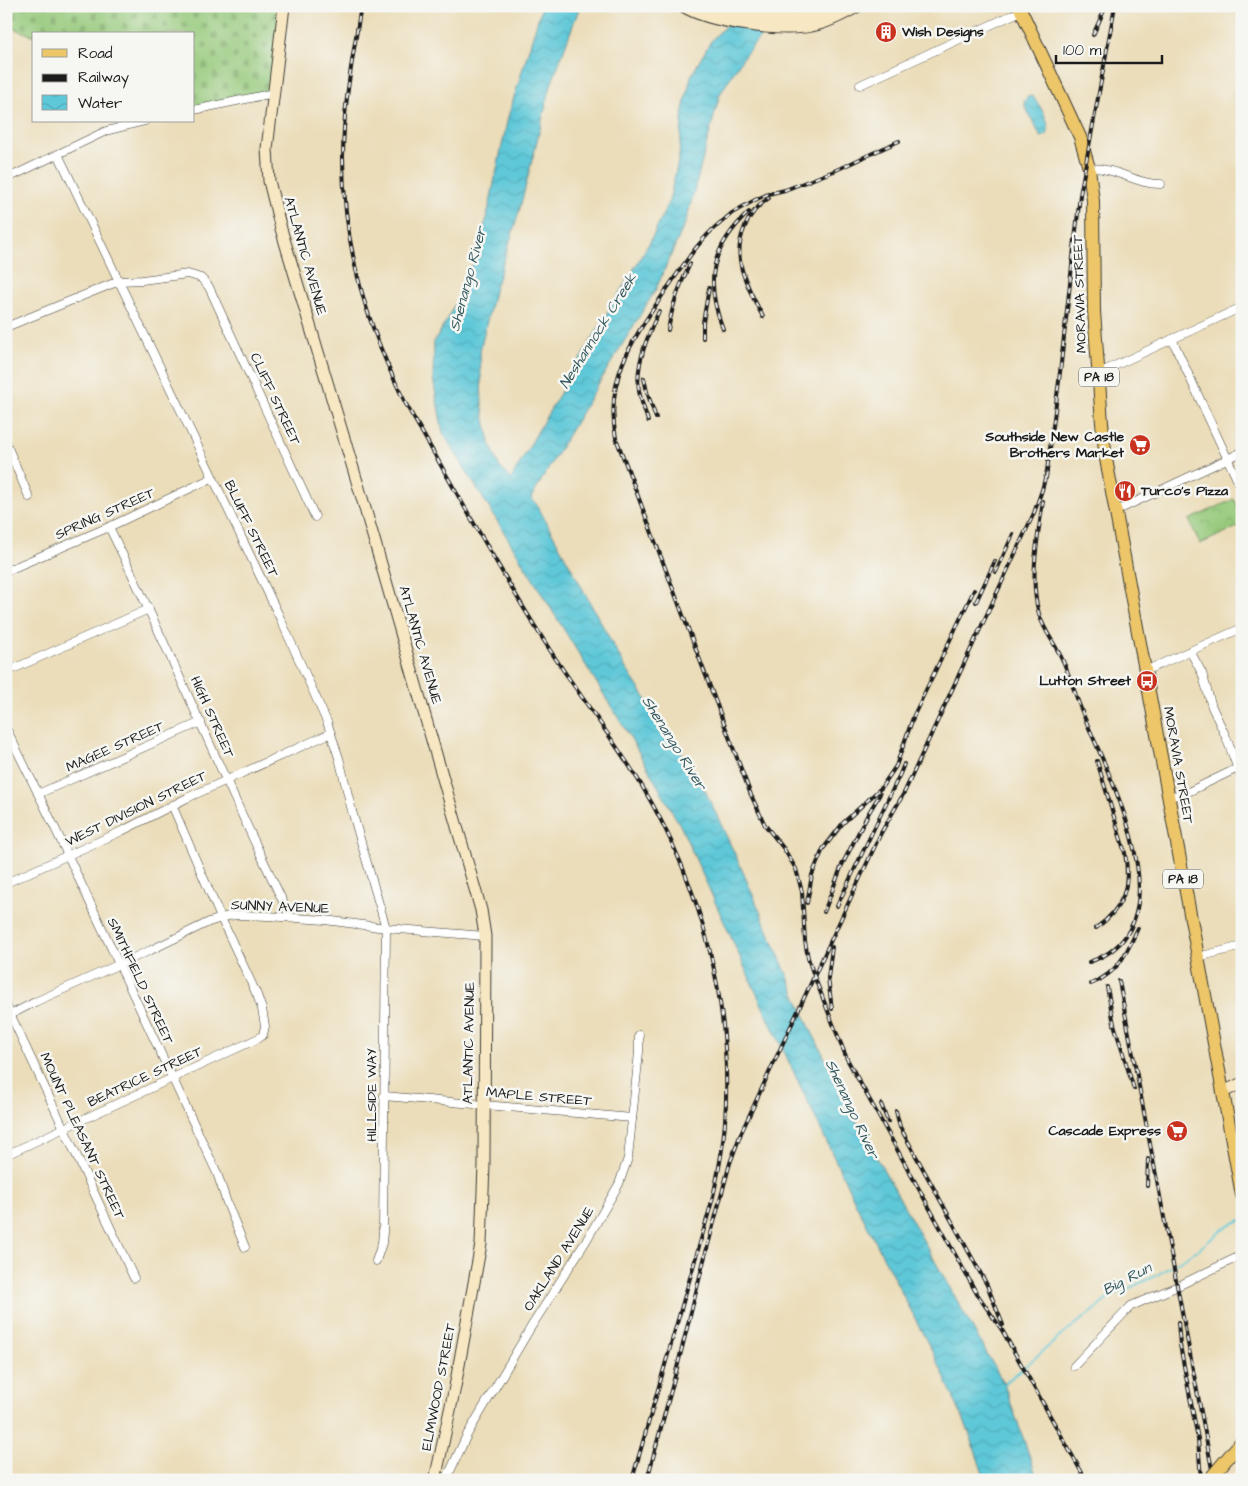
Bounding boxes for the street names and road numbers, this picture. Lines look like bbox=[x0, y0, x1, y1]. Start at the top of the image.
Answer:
street label: ATLANTIC AVENUE bbox=[279, 194, 332, 318]
street label: MORAVIA STREET bbox=[1068, 234, 1092, 354]
street label: CLIFF STREET bbox=[245, 350, 305, 449]
road number: PA 18 bbox=[1079, 368, 1119, 387]
street label: BLUFF STREET bbox=[219, 477, 283, 581]
street label: SPRING STREET bbox=[52, 483, 158, 545]
street label: ATLANTIC AVENUE bbox=[394, 583, 447, 707]
street label: HIGH STREET bbox=[185, 673, 239, 761]
street label: MORAVIA STREET bbox=[1158, 705, 1198, 825]
street label: MAGEE STREET bbox=[63, 716, 167, 778]
street label: WEST DIVISION STREET bbox=[62, 766, 210, 852]
road number: PA 18 bbox=[1163, 870, 1203, 889]
street label: SUNNY AVENUE bbox=[230, 895, 330, 919]
street label: SMITHFIELD STREET bbox=[102, 915, 178, 1048]
street label: ATLANTIC AVENUE bbox=[458, 981, 480, 1104]
street label: BEATRICE STREET bbox=[84, 1041, 206, 1112]
street label: HILLSIDE WAY bbox=[362, 1048, 382, 1142]
street label: MOUNT PLEASANT STREET bbox=[35, 1049, 130, 1223]
street label: MAPLE STREET bbox=[485, 1082, 593, 1112]
street label: OAKLAND AVENUE bbox=[519, 1202, 600, 1315]
street label: ELMWOOD STREET bbox=[417, 1321, 461, 1452]

